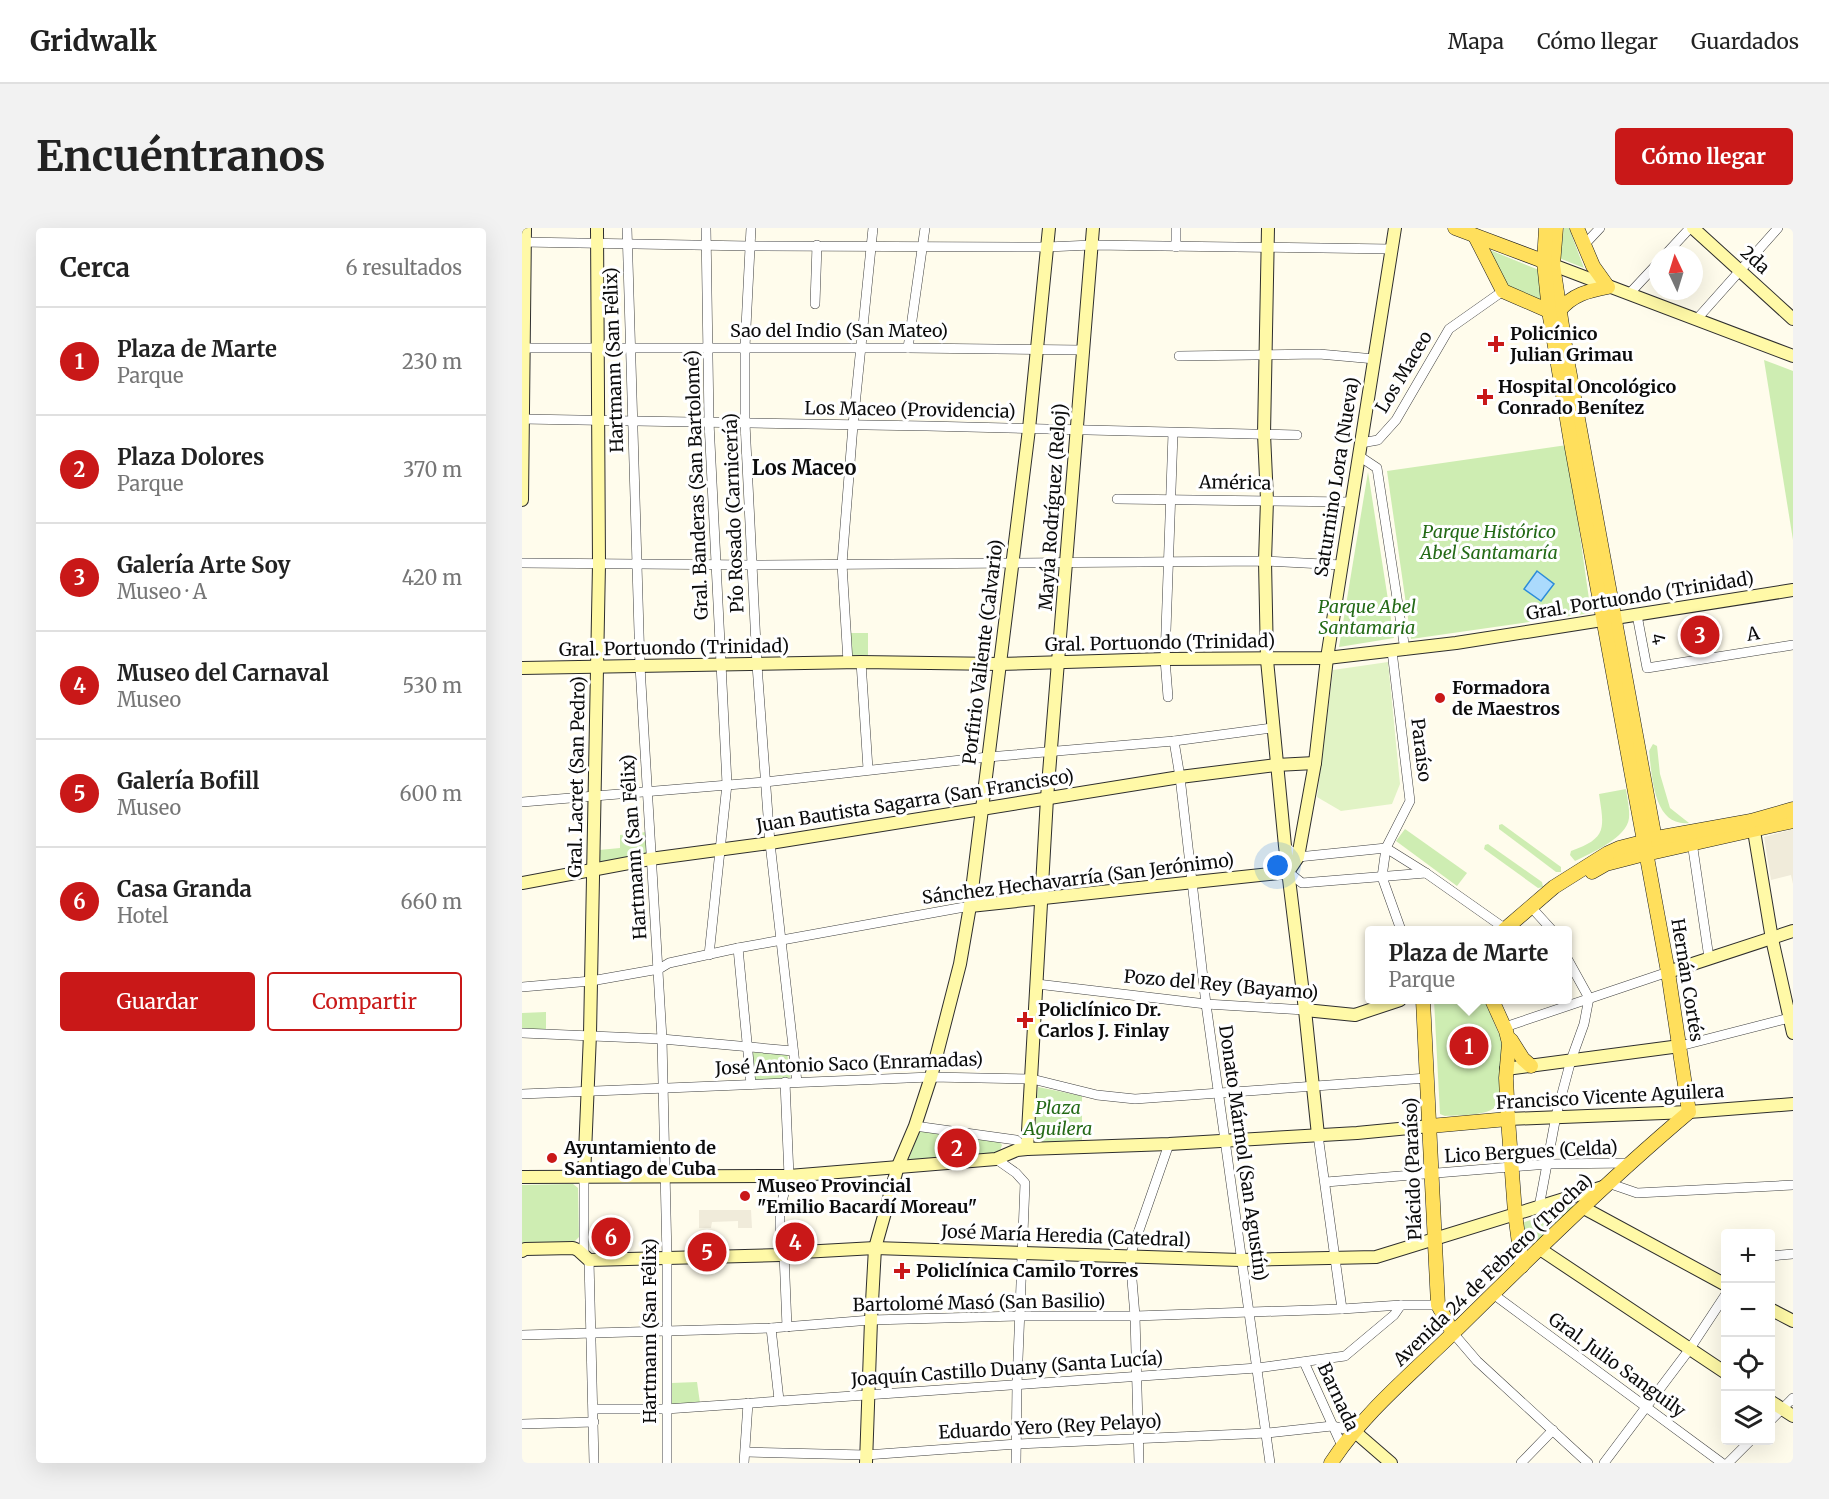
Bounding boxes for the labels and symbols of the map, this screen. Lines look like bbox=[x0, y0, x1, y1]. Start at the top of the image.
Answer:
street label: 2da bbox=[1736, 241, 1775, 279]
north arrow bbox=[1649, 246, 1703, 300]
street label: Hartmann (San Félix) bbox=[599, 267, 628, 453]
street label: Sao del Indio (San Mateo) bbox=[730, 319, 948, 342]
place label: Policínico Julian Grimau bbox=[1509, 322, 1633, 366]
street label: Los Maceo bbox=[1370, 327, 1437, 417]
marker: Policínico Julian Grimau bbox=[1487, 335, 1505, 353]
street label: Gral. Banderas (San Bartolomé) bbox=[680, 350, 713, 620]
street label: Saturnino Lora (Nueva) bbox=[1309, 375, 1364, 579]
place label: Hospital Oncológico Conrado Benítez bbox=[1498, 375, 1677, 419]
marker: Hospital Oncológico Conrado Benítez bbox=[1476, 388, 1494, 406]
street label: Los Maceo (Providencia) bbox=[804, 396, 1016, 423]
street label: Mayía Rodríguez (Reloj) bbox=[1034, 403, 1071, 611]
street label: Pío Rosado (Carnicería) bbox=[719, 413, 748, 613]
district label: Los Maceo bbox=[752, 455, 856, 480]
street label: América bbox=[1198, 470, 1272, 495]
park label: Parque Histórico Abel Santamaría bbox=[1418, 520, 1558, 564]
street label: Porfirio Valiente (Calvario) bbox=[957, 538, 1008, 766]
street label: Gral. Portuondo (Trinidad) bbox=[1524, 566, 1755, 625]
park label: Parque Abel Santamaria bbox=[1318, 595, 1416, 639]
pin: 3 bbox=[1680, 612, 1720, 658]
street label: A bbox=[1744, 621, 1761, 646]
street label: Gral. Portuondo (Trinidad) bbox=[1045, 629, 1275, 656]
street label: 4 bbox=[1646, 631, 1671, 647]
street label: Gral. Portuondo (Trinidad) bbox=[559, 634, 789, 661]
street label: Gral. Lacret (San Pedro) bbox=[563, 676, 590, 878]
place label: Formadora de Maestros bbox=[1452, 676, 1560, 720]
marker: Formadora de Maestros bbox=[1433, 691, 1447, 705]
street label: Paraíso bbox=[1406, 717, 1437, 783]
street label: Hartmann (San Félix) bbox=[616, 754, 651, 940]
street label: Juan Bautista Sagarra (San Francisco) bbox=[753, 764, 1075, 837]
street label: Sánchez Hechavarría (San Jerónimo) bbox=[921, 848, 1235, 909]
your location bbox=[1263, 851, 1292, 880]
street label: Hernán Cortés bbox=[1666, 917, 1709, 1043]
street label: Pozo del Rey (Bayamo) bbox=[1123, 965, 1319, 1004]
place label: Policlínico Dr. Carlos J. Finlay bbox=[1038, 998, 1169, 1042]
marker: Policlínico Dr. Carlos J. Finlay bbox=[1016, 1011, 1034, 1029]
street label: Donato Mármol (San Agustín) bbox=[1214, 1023, 1273, 1282]
pin: 1 bbox=[1450, 1024, 1488, 1068]
street label: José Antonio Saco (Enramadas) bbox=[714, 1047, 983, 1080]
street label: Francisco Vicente Aguilera bbox=[1495, 1079, 1725, 1114]
park label: Plaza Aguilera bbox=[1022, 1096, 1092, 1140]
street label: Plácido (Paraíso) bbox=[1399, 1097, 1426, 1241]
pin: 2 bbox=[938, 1126, 976, 1170]
street label: Lico Bergues (Celda) bbox=[1444, 1135, 1618, 1168]
place label: Ayuntamiento de Santiago de Cuba bbox=[563, 1136, 716, 1180]
marker: Ayuntamiento de Santiago de Cuba bbox=[545, 1151, 559, 1165]
street label: Avenida 24 de Febrero (Trocha) bbox=[1388, 1168, 1597, 1372]
place label: Museo Provincial "Emilio Bacardí Moreau" bbox=[757, 1174, 977, 1218]
marker: Museo Provincial "Emilio Bacardí Moreau" bbox=[738, 1189, 752, 1203]
pin: 6 bbox=[592, 1214, 631, 1260]
pin: 4 bbox=[776, 1220, 814, 1264]
street label: José María Heredia (Catedral) bbox=[940, 1220, 1191, 1251]
pin: 5 bbox=[688, 1230, 726, 1274]
street label: Hartmann (San Félix) bbox=[638, 1238, 661, 1424]
place label: Policlínica Camilo Torres bbox=[916, 1259, 1139, 1282]
marker: Policlínica Camilo Torres bbox=[893, 1262, 911, 1280]
street label: Bartolomé Masó (San Basilio) bbox=[852, 1289, 1105, 1316]
street label: Gral. Julio Sanguily bbox=[1544, 1307, 1691, 1422]
street label: Joaquín Castillo Duany (Santa Lucía) bbox=[849, 1346, 1164, 1391]
street label: Barnada bbox=[1313, 1359, 1364, 1435]
street label: Eduardo Yero (Rey Pelayo) bbox=[938, 1409, 1162, 1444]

